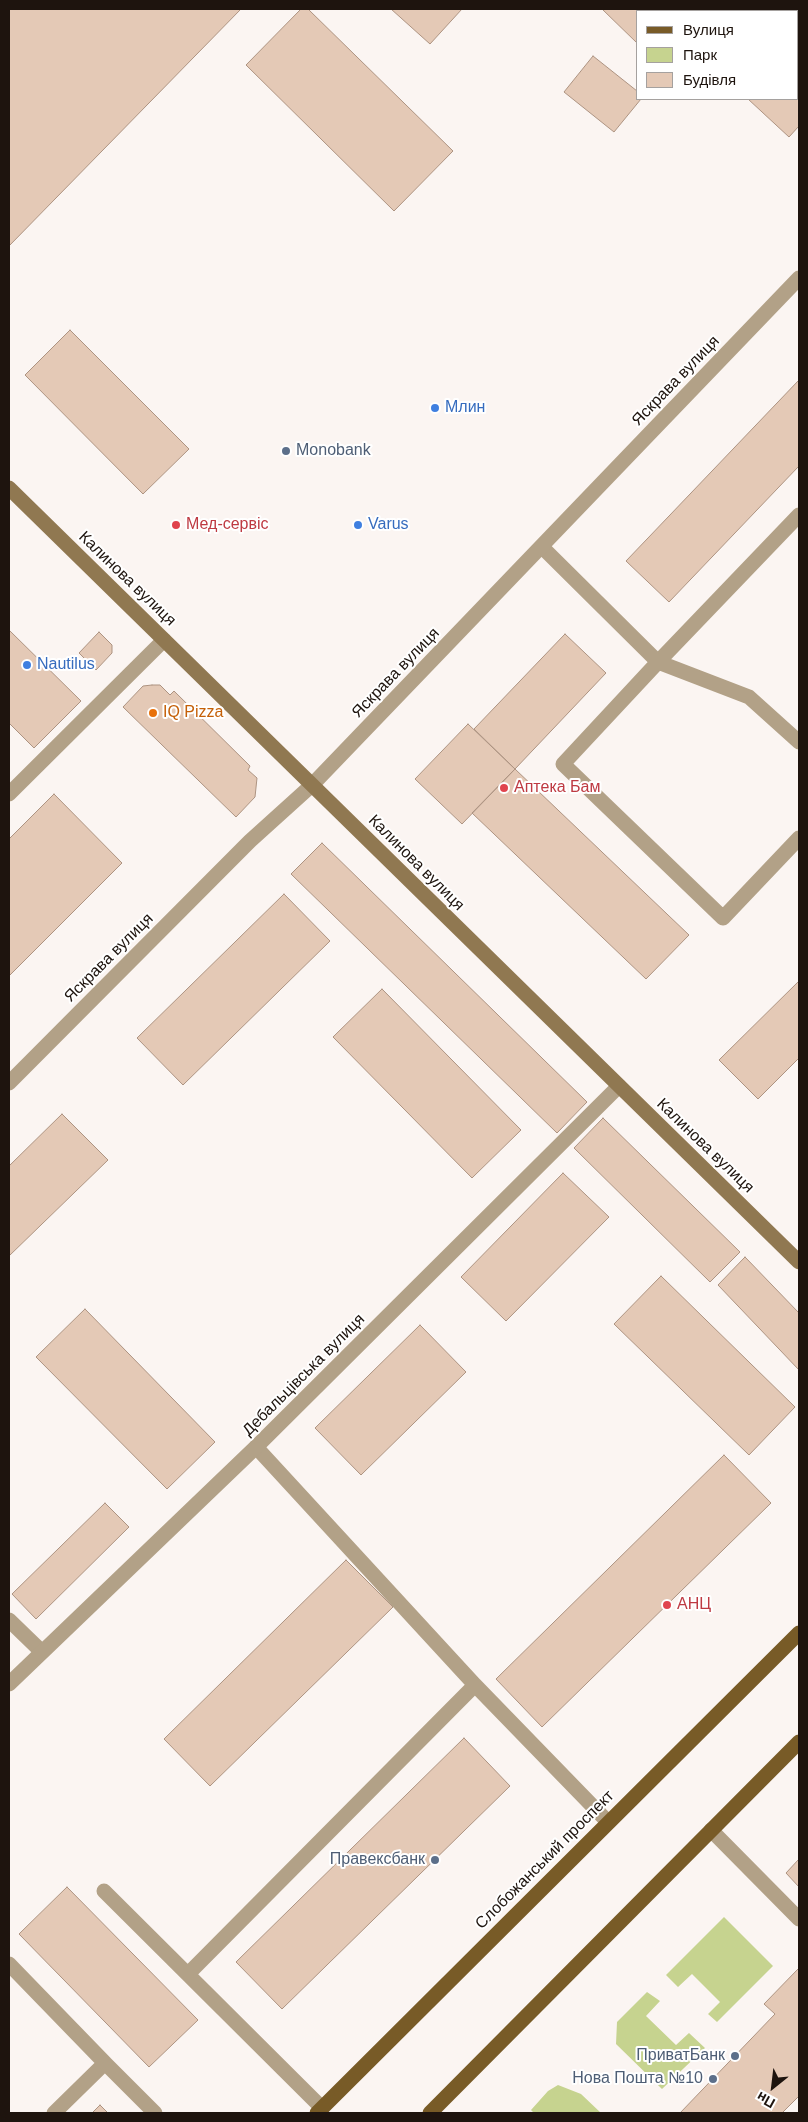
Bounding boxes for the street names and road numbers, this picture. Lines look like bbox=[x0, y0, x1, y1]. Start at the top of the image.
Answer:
street label: Яскрава вулиця bbox=[628, 332, 724, 430]
street label: Калинова вулиця bbox=[74, 528, 180, 630]
street label: Яскрава вулиця bbox=[348, 624, 444, 722]
street label: Калинова вулиця bbox=[364, 811, 468, 915]
street label: Яскрава вулиця bbox=[61, 910, 157, 1006]
street label: Калинова вулиця bbox=[652, 1095, 758, 1197]
street label: Дебальцівська вулиця bbox=[239, 1310, 369, 1440]
street label: Слобожанський проспект bbox=[472, 1787, 618, 1933]

